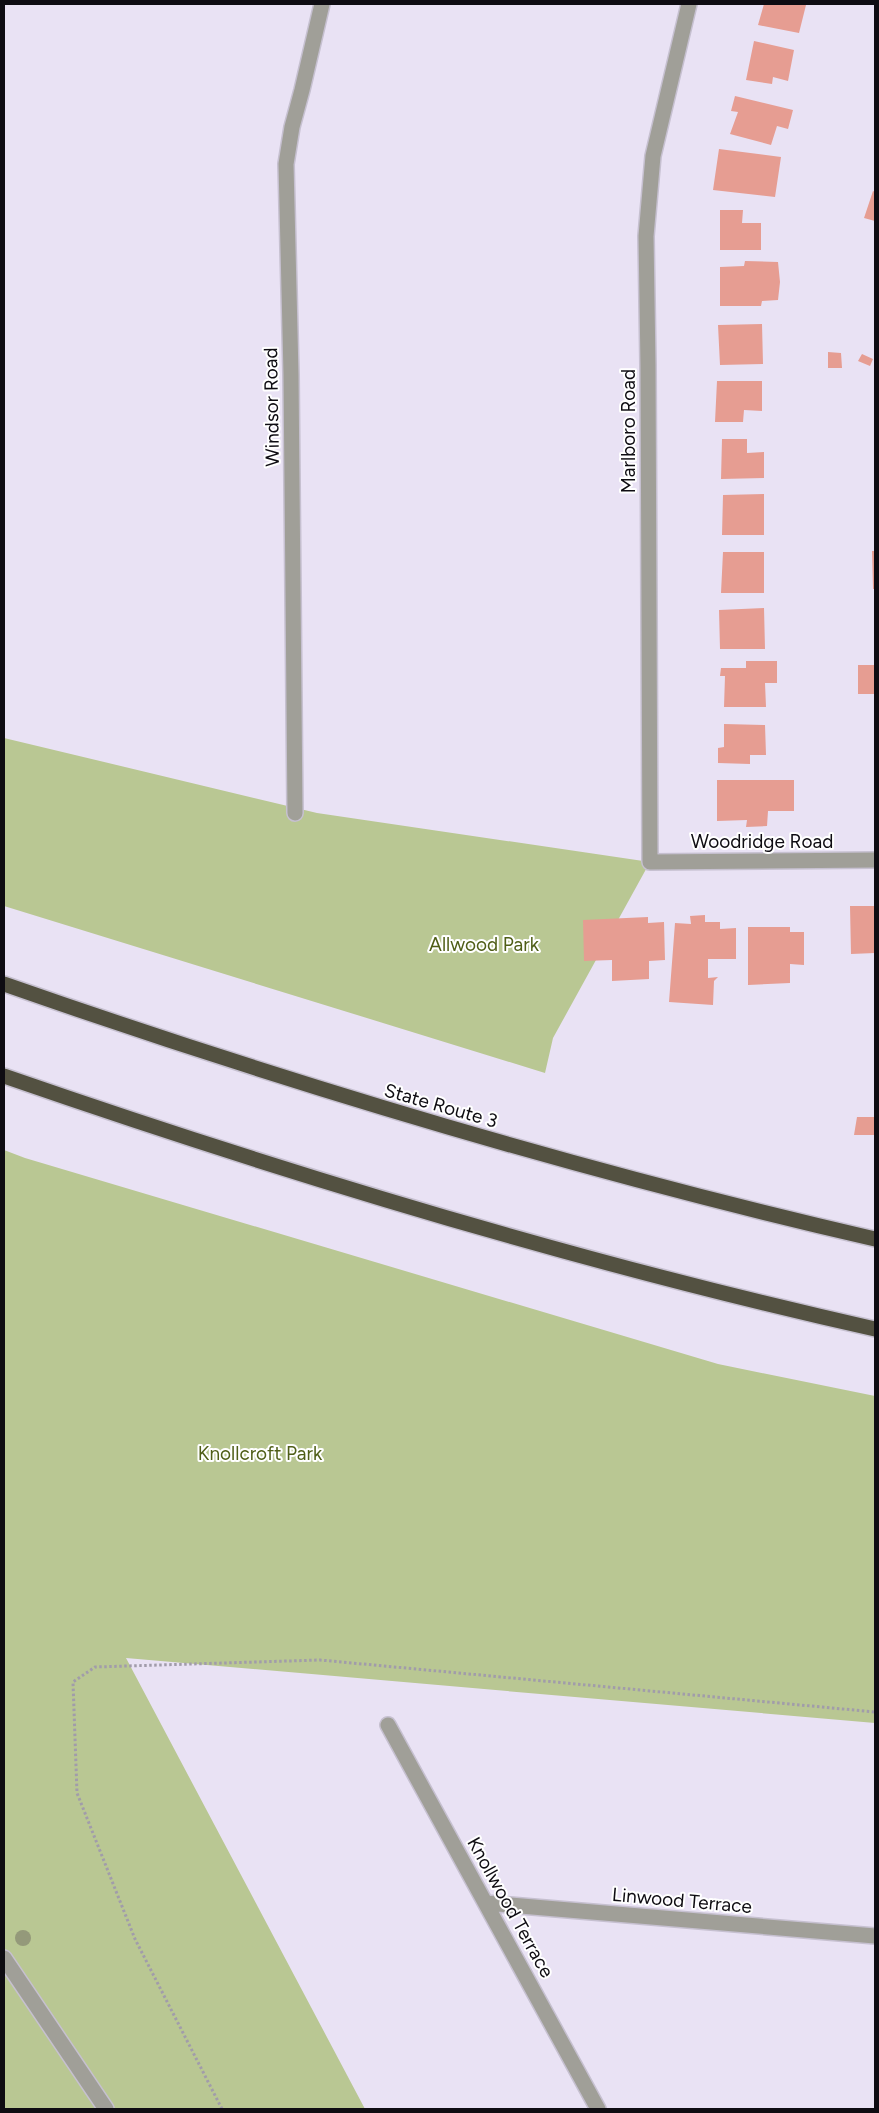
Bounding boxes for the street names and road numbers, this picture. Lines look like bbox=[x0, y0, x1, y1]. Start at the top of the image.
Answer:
street label: Windsor Road bbox=[259, 347, 284, 467]
street label: Marlboro Road bbox=[617, 369, 640, 493]
street label: Woodridge Road bbox=[691, 830, 833, 853]
street label: State Route 3 bbox=[382, 1078, 500, 1133]
street label: Knollwood Terrace bbox=[462, 1833, 559, 1981]
street label: Linwood Terrace bbox=[611, 1883, 753, 1918]

